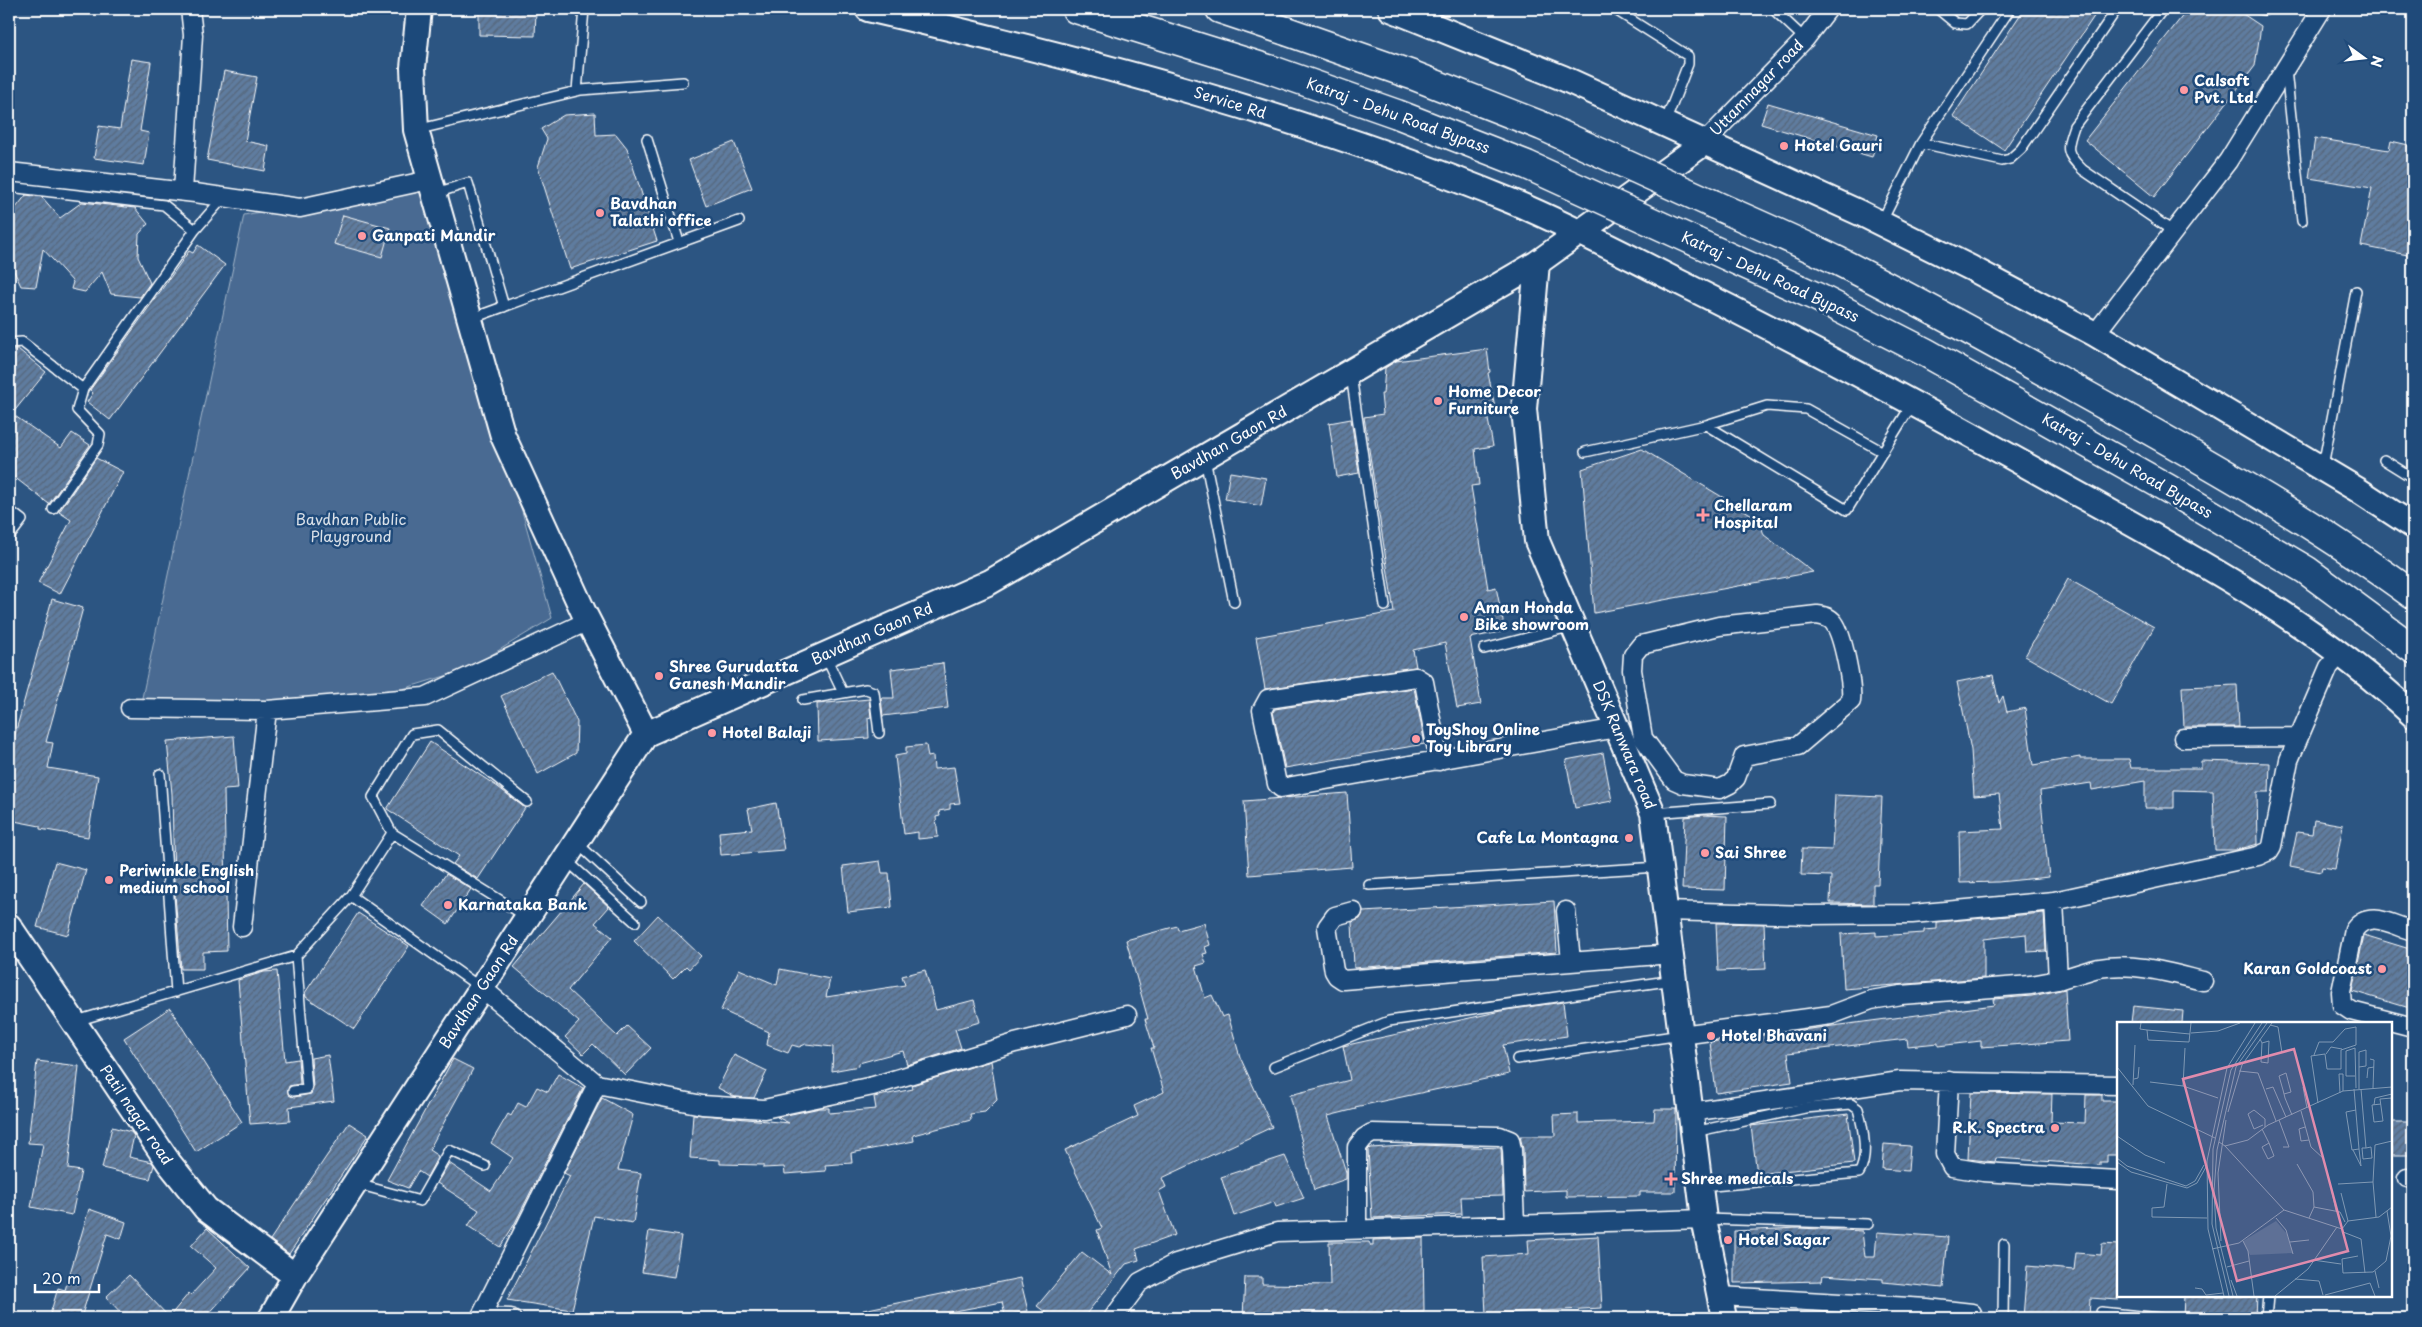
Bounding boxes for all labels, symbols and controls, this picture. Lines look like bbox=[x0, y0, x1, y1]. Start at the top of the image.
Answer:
north arrow bbox=[2340, 32, 2390, 82]
street label: Uttamnagar road bbox=[1704, 33, 1808, 141]
text: N bbox=[2365, 53, 2389, 70]
place label: Calsoft Pvt. Ltd. bbox=[2194, 68, 2258, 108]
street label: Katraj - Dehu Road Bypass bbox=[1304, 71, 1493, 158]
street label: Service Rd bbox=[1191, 80, 1270, 124]
marker: Calsoft Pvt. Ltd. bbox=[2178, 84, 2190, 96]
place label: Hotel Gauri bbox=[1794, 133, 1883, 156]
marker: Hotel Gauri bbox=[1778, 140, 1790, 152]
place label: Bavdhan Talathi office bbox=[610, 191, 712, 231]
marker: Bavdhan Talathi office bbox=[594, 207, 606, 219]
place label: Ganpati Mandir bbox=[372, 223, 495, 246]
street label: Katraj - Dehu Road Bypass bbox=[1678, 224, 1863, 327]
marker: Ganpati Mandir bbox=[356, 230, 368, 242]
place label: Home Decor Furniture bbox=[1448, 379, 1541, 419]
marker: Home Decor Furniture bbox=[1432, 395, 1444, 407]
street label: Bavdhan Gaon Rd bbox=[1166, 399, 1291, 484]
street label: Katraj - Dehu Road Bypass bbox=[2038, 406, 2217, 523]
place label: Chellaram Hospital bbox=[1714, 493, 1792, 533]
park label: Bavdhan Public Playground bbox=[296, 507, 407, 547]
marker: Chellaram Hospital bbox=[1696, 508, 1710, 522]
street label: Bavdhan Gaon Rd bbox=[807, 595, 936, 670]
place label: Aman Honda Bike showroom bbox=[1474, 595, 1589, 635]
marker: Aman Honda Bike showroom bbox=[1458, 611, 1470, 623]
place label: Shree Gurudatta Ganesh Mandir bbox=[669, 654, 799, 694]
marker: Shree Gurudatta Ganesh Mandir bbox=[653, 670, 665, 682]
street label: DSK Ranwara road bbox=[1588, 676, 1663, 813]
place label: ToyShoy Online Toy Library bbox=[1426, 717, 1541, 757]
place label: Hotel Balaji bbox=[722, 720, 811, 743]
marker: Hotel Balaji bbox=[706, 727, 718, 739]
marker: ToyShoy Online Toy Library bbox=[1410, 733, 1422, 745]
place label: Cafe La Montagna bbox=[1477, 825, 1619, 848]
marker: Cafe La Montagna bbox=[1623, 832, 1635, 844]
place label: Sai Shree bbox=[1715, 840, 1787, 863]
marker: Sai Shree bbox=[1699, 847, 1711, 859]
place label: Periwinkle English medium school bbox=[119, 858, 254, 898]
marker: Periwinkle English medium school bbox=[103, 874, 115, 886]
place label: Karnataka Bank bbox=[458, 892, 587, 915]
marker: Karnataka Bank bbox=[442, 899, 454, 911]
street label: Bavdhan Gaon Rd bbox=[432, 930, 523, 1052]
place label: Karan Goldcoast bbox=[2243, 956, 2372, 979]
marker: Karan Goldcoast bbox=[2376, 963, 2388, 975]
inset map bbox=[2117, 1022, 2392, 1297]
place label: Hotel Bhavani bbox=[1721, 1023, 1827, 1046]
marker: Hotel Bhavani bbox=[1705, 1030, 1717, 1042]
street label: Patil nagar road bbox=[95, 1059, 179, 1169]
place label: R.K. Spectra bbox=[1952, 1115, 2046, 1138]
marker: R.K. Spectra bbox=[2049, 1122, 2061, 1134]
place label: Shree medicals bbox=[1681, 1166, 1794, 1189]
marker: Shree medicals bbox=[1665, 1173, 1677, 1185]
place label: Hotel Sagar bbox=[1738, 1227, 1830, 1250]
marker: Hotel Sagar bbox=[1722, 1234, 1734, 1246]
scale bar bbox=[35, 1262, 99, 1294]
text: 20 m bbox=[42, 1266, 81, 1289]

